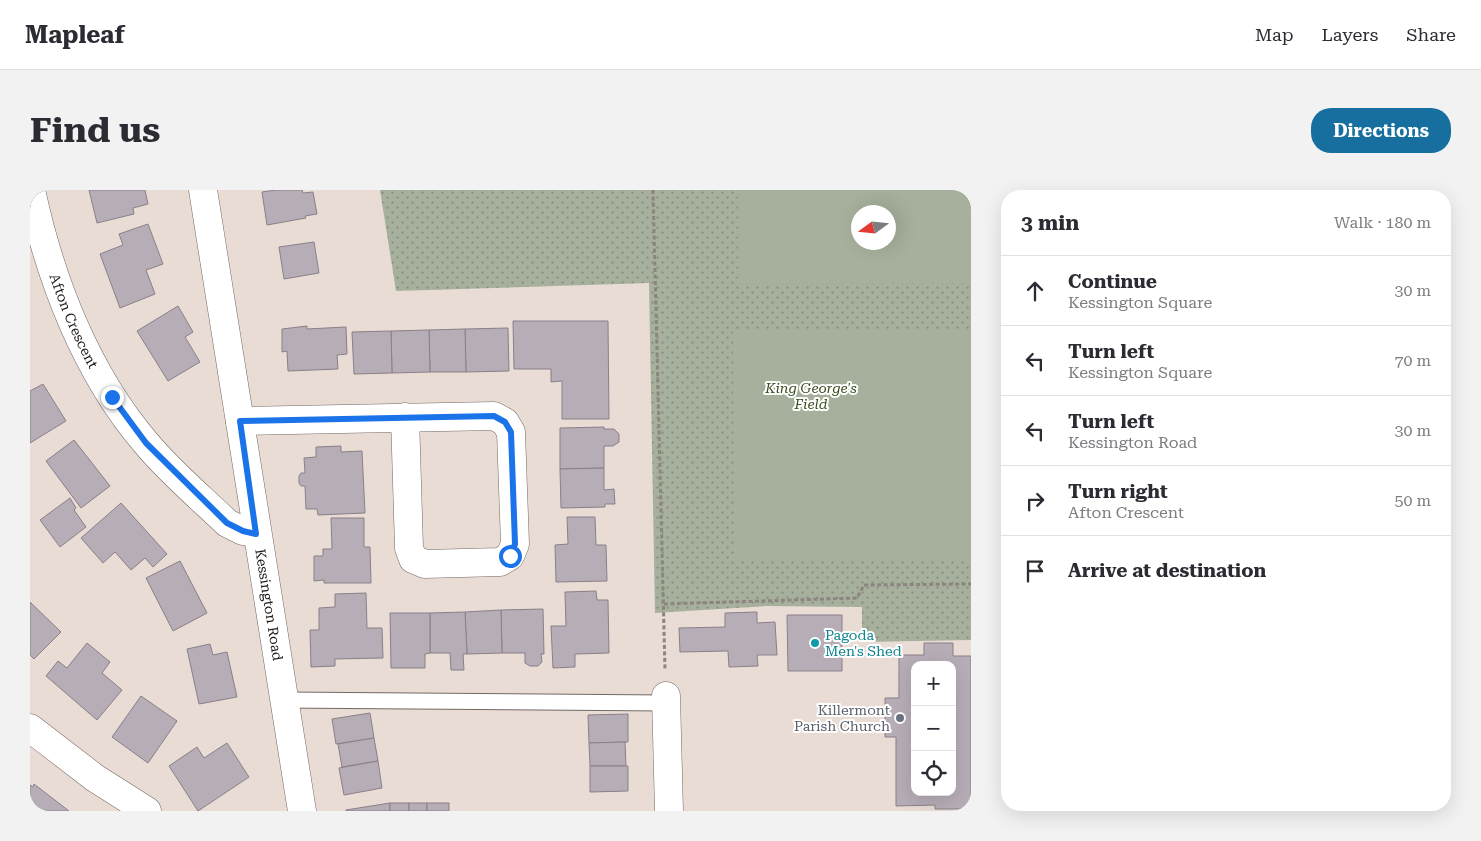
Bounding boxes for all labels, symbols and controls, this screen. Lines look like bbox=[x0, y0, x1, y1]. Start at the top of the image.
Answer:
text: Mapleaf bbox=[25, 21, 125, 49]
text: Map bbox=[1255, 24, 1294, 45]
text: Layers bbox=[1322, 24, 1378, 45]
text: Share bbox=[1406, 24, 1456, 45]
button: Directions bbox=[1311, 108, 1451, 153]
text: Find us bbox=[30, 110, 160, 151]
north arrow bbox=[851, 205, 896, 250]
text: 3 min bbox=[1021, 211, 1079, 235]
text: Walk · 180 m bbox=[1334, 213, 1431, 232]
text: Continue bbox=[1068, 270, 1157, 293]
street label: Afton Crescent bbox=[46, 271, 101, 371]
icon: ahead bbox=[1021, 277, 1049, 305]
text: 30 m bbox=[1394, 281, 1431, 300]
text: Kessington Square bbox=[1068, 293, 1212, 312]
text: Turn left bbox=[1068, 340, 1154, 363]
icon: left bbox=[1021, 347, 1049, 375]
text: 70 m bbox=[1394, 351, 1431, 370]
text: Kessington Square bbox=[1068, 363, 1212, 382]
park label: King George's Field bbox=[764, 380, 857, 412]
route end bbox=[101, 386, 124, 409]
text: Turn left bbox=[1068, 410, 1154, 433]
icon: left bbox=[1021, 417, 1049, 445]
text: 30 m bbox=[1394, 421, 1431, 440]
text: Kessington Road bbox=[1068, 433, 1197, 452]
text: Turn right bbox=[1068, 480, 1168, 503]
icon: right bbox=[1021, 487, 1049, 515]
text: 50 m bbox=[1394, 491, 1431, 510]
text: Afton Crescent bbox=[1068, 503, 1184, 522]
route start bbox=[499, 545, 522, 568]
street label: Kessington Road bbox=[252, 548, 286, 662]
icon: arrive bbox=[1021, 557, 1049, 585]
text: Arrive at destination bbox=[1068, 559, 1266, 582]
place label: Pagoda Men's Shed bbox=[825, 627, 902, 659]
marker: Pagoda Men's Shed bbox=[809, 637, 821, 649]
map controls bbox=[911, 661, 956, 796]
button: + bbox=[911, 661, 956, 706]
place label: Killermont Parish Church bbox=[794, 702, 890, 734]
button: − bbox=[911, 706, 956, 751]
marker: Killermont Parish Church bbox=[894, 712, 906, 724]
button: locate bbox=[911, 751, 956, 796]

